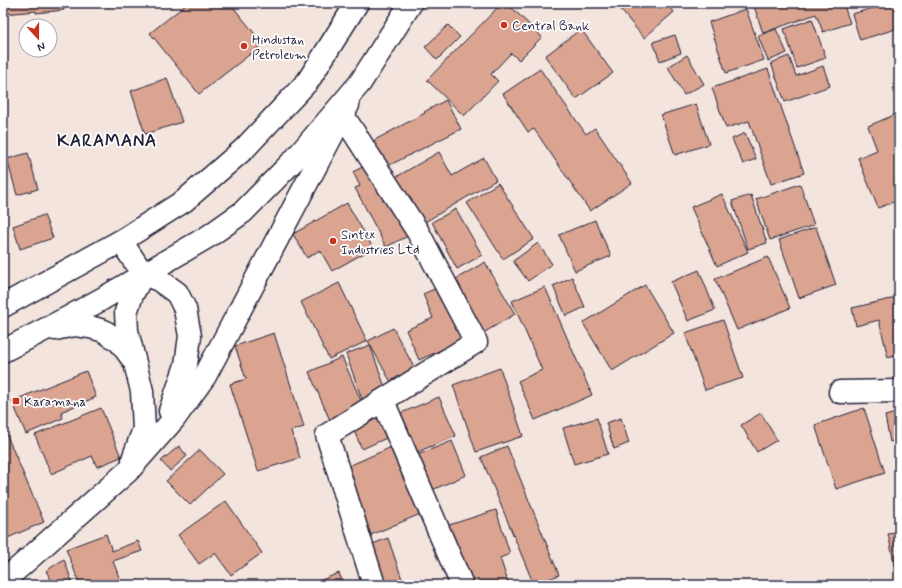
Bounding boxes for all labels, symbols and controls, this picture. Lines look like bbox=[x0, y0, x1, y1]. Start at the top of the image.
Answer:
north arrow bbox=[18, 18, 58, 58]
place label: Central Bank bbox=[512, 18, 590, 35]
marker: Central Bank bbox=[499, 20, 509, 30]
place label: Hindustan Petroleum bbox=[252, 32, 307, 64]
text: N bbox=[35, 39, 47, 54]
marker: Hindustan Petroleum bbox=[239, 41, 249, 51]
district label: KARAMANA bbox=[57, 130, 157, 152]
place label: Sintex Industries Ltd bbox=[341, 227, 420, 259]
marker: Sintex Industries Ltd bbox=[328, 236, 338, 246]
place label: Karamana bbox=[24, 394, 87, 411]
marker: Karamana bbox=[11, 396, 21, 406]

